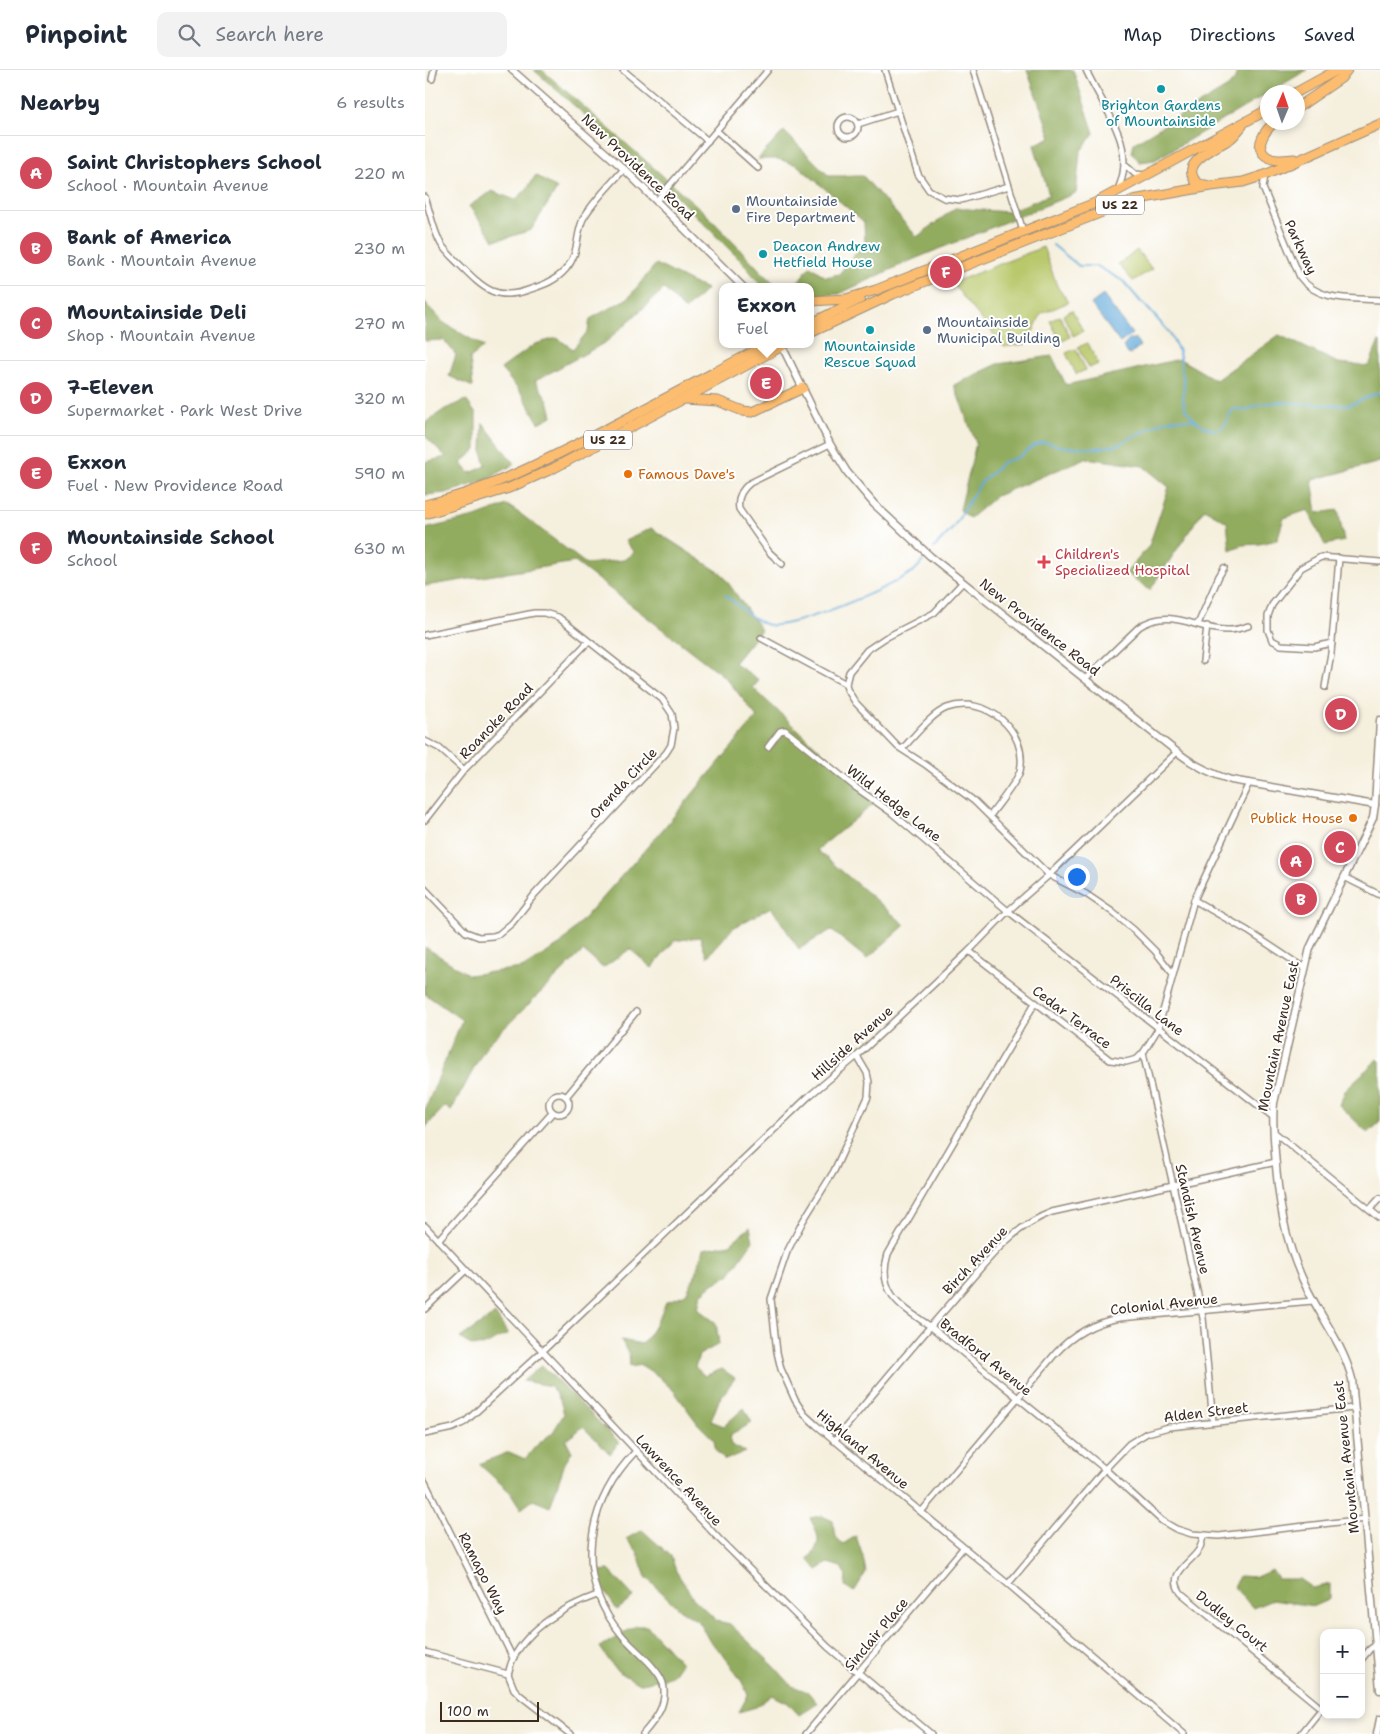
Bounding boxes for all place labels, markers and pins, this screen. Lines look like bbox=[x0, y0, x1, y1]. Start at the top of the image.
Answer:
marker: Brighton Gardens of Mountainside bbox=[1155, 83, 1167, 95]
place label: Brighton Gardens of Mountainside bbox=[1101, 96, 1221, 130]
place label: Mountainside Fire Department bbox=[746, 192, 856, 226]
marker: Mountainside Fire Department bbox=[730, 203, 742, 215]
place label: Deacon Andrew Hetfield House bbox=[773, 237, 880, 271]
marker: Deacon Andrew Hetfield House bbox=[757, 248, 769, 260]
pin: F bbox=[930, 253, 962, 291]
place label: Mountainside Municipal Building bbox=[937, 313, 1060, 347]
marker: Mountainside Rescue Squad bbox=[864, 324, 876, 336]
marker: Mountainside Municipal Building bbox=[921, 324, 933, 336]
place label: Mountainside Rescue Squad bbox=[824, 337, 916, 371]
pin: E bbox=[750, 364, 782, 402]
place label: Famous Dave's bbox=[638, 465, 735, 483]
marker: Famous Dave's bbox=[622, 468, 634, 480]
place label: Children's Specialized Hospital bbox=[1055, 545, 1191, 579]
marker: Children's Specialized Hospital bbox=[1037, 555, 1051, 569]
pin: D bbox=[1325, 695, 1357, 733]
place label: Publick House bbox=[1250, 809, 1343, 827]
marker: Publick House bbox=[1347, 812, 1359, 824]
pin: C bbox=[1324, 828, 1356, 866]
pin: A bbox=[1280, 842, 1312, 880]
pin: B bbox=[1285, 880, 1317, 918]

